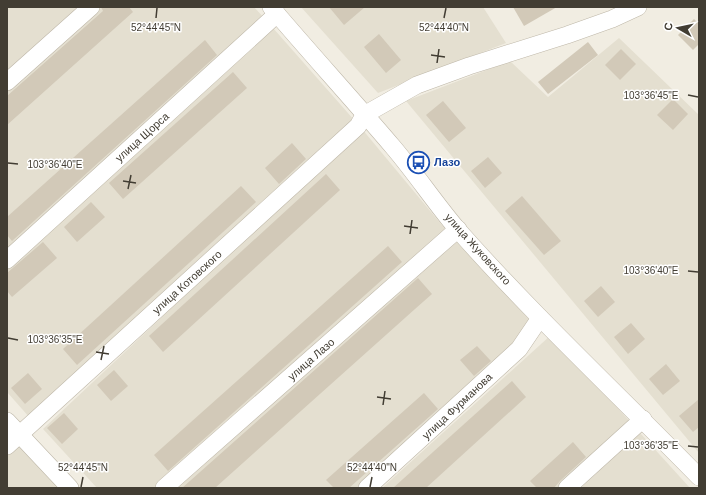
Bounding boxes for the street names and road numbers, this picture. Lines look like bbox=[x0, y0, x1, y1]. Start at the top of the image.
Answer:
street label: улица Щорса bbox=[113, 109, 172, 164]
street label: улица Жуковского bbox=[443, 211, 513, 287]
street label: улица Котовского bbox=[150, 248, 224, 316]
street label: улица Лазо bbox=[285, 336, 337, 382]
street label: улица Фурманова bbox=[420, 370, 495, 441]

